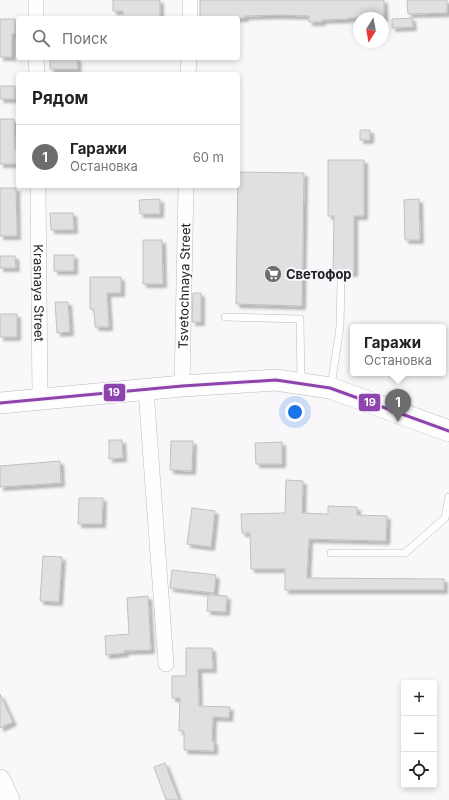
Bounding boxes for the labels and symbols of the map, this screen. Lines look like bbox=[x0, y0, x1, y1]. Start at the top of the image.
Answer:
north arrow bbox=[353, 12, 389, 48]
street label: Tsvetochnaya Street bbox=[175, 223, 193, 349]
street label: Krasnaya Street bbox=[31, 244, 47, 342]
supermarket icon: Светофор bbox=[263, 264, 283, 284]
place label: Светофор bbox=[286, 266, 352, 282]
line badge: 19 bbox=[103, 383, 126, 402]
text: 19 bbox=[108, 385, 120, 399]
pin: 1 bbox=[385, 389, 411, 422]
line badge: 19 bbox=[358, 393, 381, 412]
text: 19 bbox=[364, 395, 376, 409]
your location bbox=[285, 402, 305, 422]

